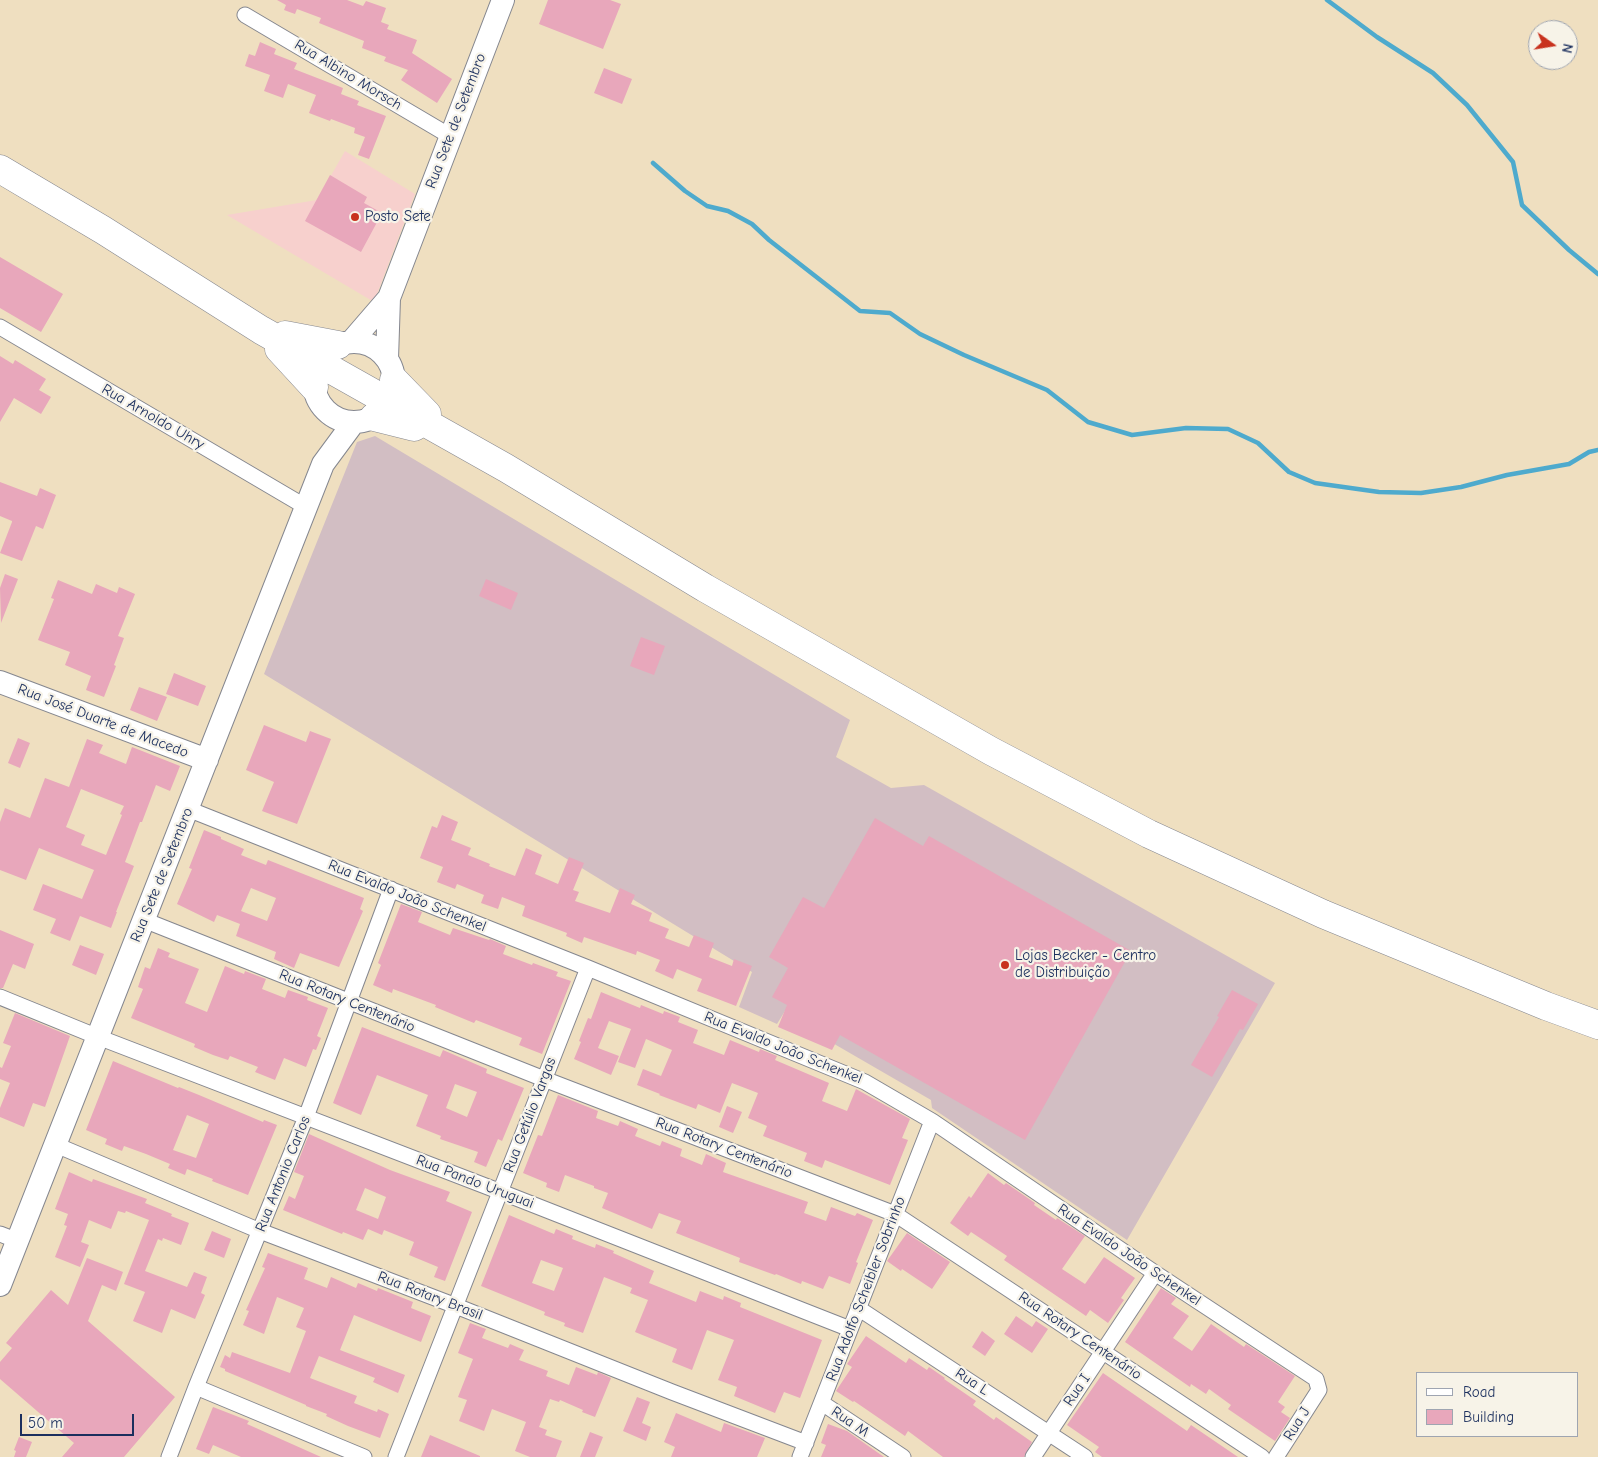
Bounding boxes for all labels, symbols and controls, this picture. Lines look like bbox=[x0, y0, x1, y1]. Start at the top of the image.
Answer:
north arrow bbox=[1528, 20, 1578, 70]
street label: Rua Albino Morsch bbox=[291, 36, 405, 114]
text: N bbox=[1558, 42, 1576, 55]
street label: Rua Sete de Setembro bbox=[422, 51, 490, 191]
place label: Posto Sete bbox=[365, 208, 431, 226]
marker: Posto Sete bbox=[349, 211, 361, 223]
street label: Rua Arnoldo Uhry bbox=[98, 380, 208, 454]
street label: Rua José Duarte de Macedo bbox=[15, 680, 191, 762]
street label: Rua Sete de Setembro bbox=[127, 805, 197, 945]
street label: Rua Evaldo João Schenkel bbox=[325, 856, 489, 936]
place label: Lojas Becker - Centro de Distribuição bbox=[1015, 947, 1156, 982]
marker: Lojas Becker - Centro de Distribuição bbox=[999, 959, 1011, 971]
street label: Rua Rotary Centenário bbox=[276, 966, 418, 1036]
street label: Rua Evaldo João Schenkel bbox=[701, 1008, 865, 1088]
street label: Rua Getúlio Vargas bbox=[500, 1055, 560, 1175]
street label: Rua Antonio Carlos bbox=[252, 1114, 314, 1234]
street label: Rua Rotary Centenário bbox=[653, 1114, 795, 1182]
street label: Rua Pando Uruguai bbox=[414, 1151, 536, 1213]
street label: Rua Adolfo Scheibler Sobrinho bbox=[822, 1194, 910, 1384]
street label: Rua Evaldo João Schenkel bbox=[1054, 1200, 1204, 1310]
street label: Rua Rotary Brasil bbox=[375, 1268, 485, 1324]
street label: Rua Rotary Centenário bbox=[1015, 1288, 1145, 1384]
street label: Rua L bbox=[952, 1364, 992, 1400]
street label: Rua I bbox=[1060, 1370, 1094, 1410]
legend bbox=[1416, 1372, 1578, 1437]
text: Road bbox=[1463, 1383, 1495, 1401]
street label: Rua M bbox=[828, 1403, 872, 1441]
scale bar bbox=[22, 1404, 136, 1436]
street label: Rua J bbox=[1280, 1404, 1314, 1444]
text: Building bbox=[1463, 1408, 1514, 1426]
text: 50 m bbox=[28, 1414, 63, 1432]

